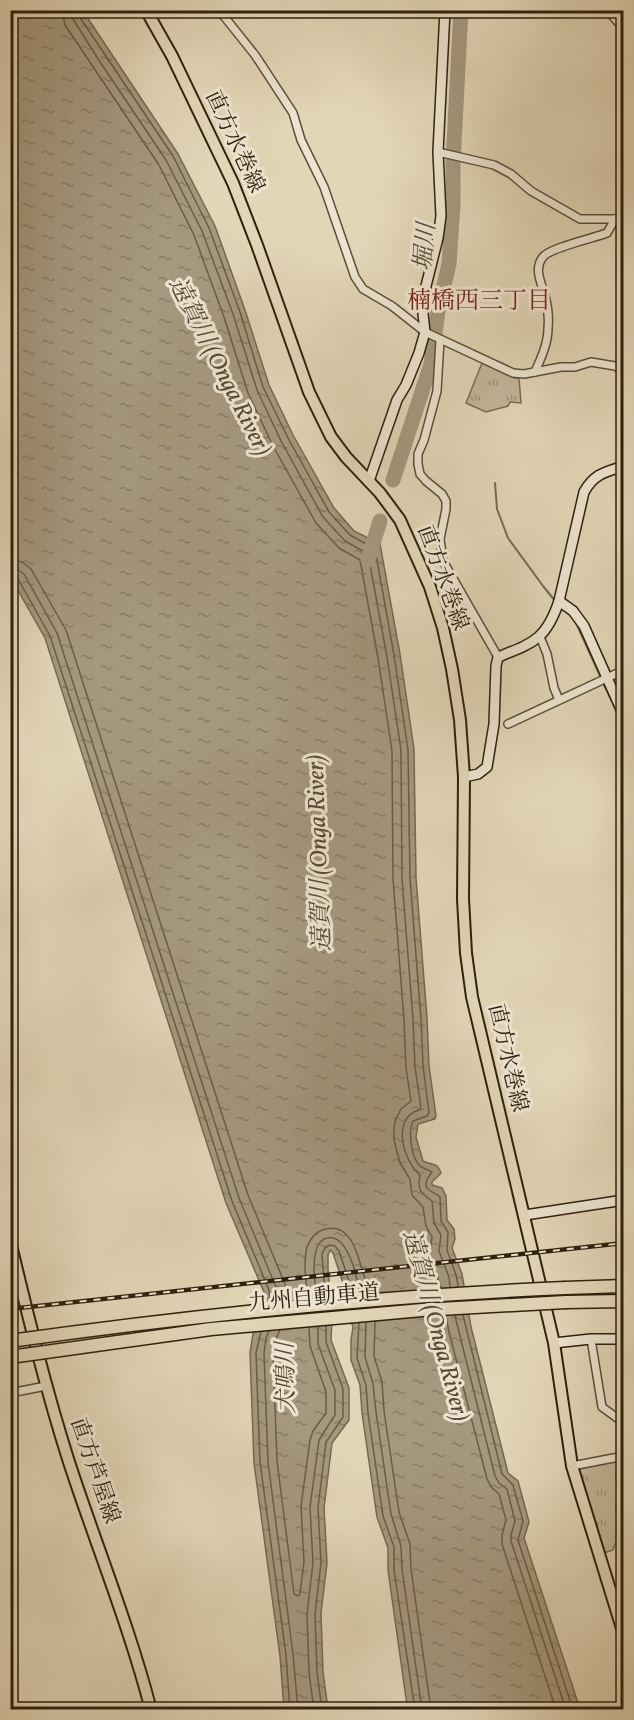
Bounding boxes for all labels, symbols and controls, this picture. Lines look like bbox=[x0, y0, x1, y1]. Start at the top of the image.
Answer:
street label: 直方水巻線 bbox=[197, 86, 271, 198]
water label: 堀川 bbox=[407, 219, 445, 272]
water label: 遠賀川 (Onga River) bbox=[159, 272, 279, 462]
district label: 楠橋西三丁目 bbox=[407, 285, 551, 319]
street label: 直方水巻線 bbox=[409, 521, 475, 635]
water label: 遠賀川 (Onga River) bbox=[300, 754, 340, 952]
street label: 直方水巻線 bbox=[480, 1001, 534, 1115]
water label: 遠賀川 (Onga River) bbox=[393, 1227, 477, 1425]
street label: 九州自動車道 bbox=[247, 1278, 381, 1320]
water label: 犬鳴川 bbox=[269, 1339, 305, 1414]
street label: 直方芦屋線 bbox=[61, 1414, 127, 1528]

